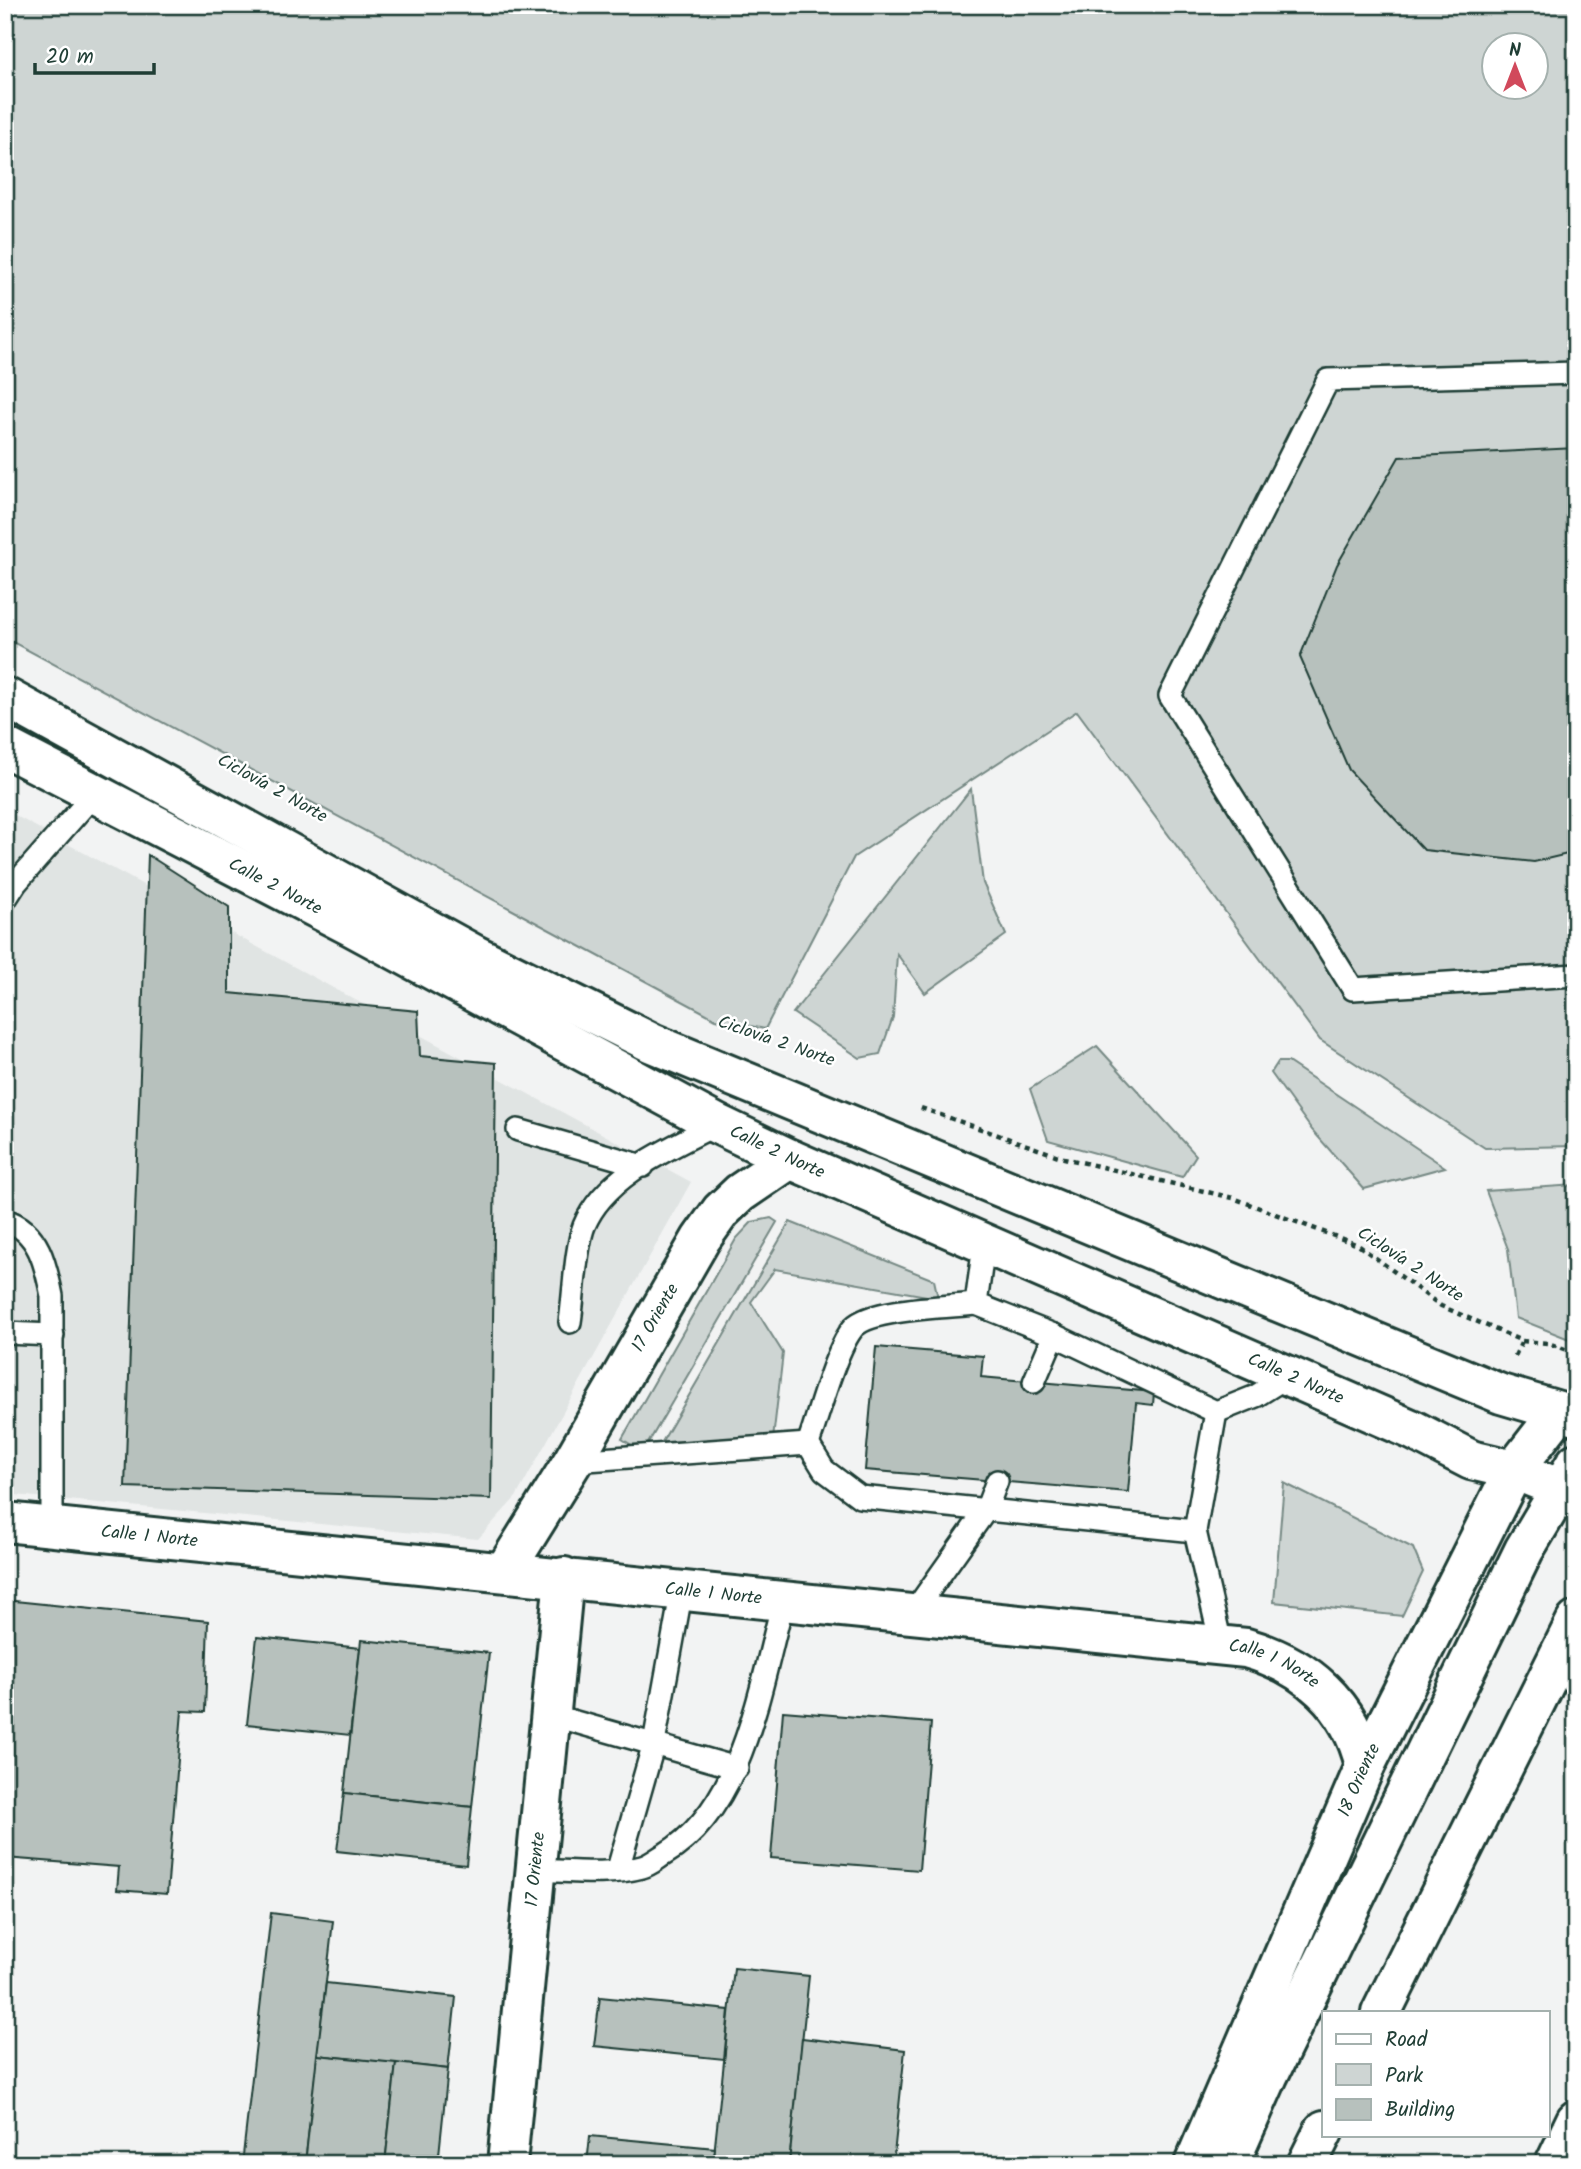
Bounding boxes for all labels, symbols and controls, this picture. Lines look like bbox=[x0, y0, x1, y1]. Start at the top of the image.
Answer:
scale bar bbox=[35, 32, 154, 76]
north arrow bbox=[1480, 32, 1550, 102]
text: N bbox=[1509, 36, 1521, 66]
text: 20 m bbox=[46, 41, 94, 74]
street label: Ciclovía 2 Norte bbox=[212, 747, 332, 831]
street label: Calle 2 Norte bbox=[223, 850, 327, 923]
street label: Ciclovía 2 Norte bbox=[713, 1008, 839, 1076]
street label: Calle 2 Norte bbox=[724, 1117, 829, 1187]
street label: Ciclovía 2 Norte bbox=[1351, 1220, 1469, 1310]
street label: 17 Oriente bbox=[624, 1278, 687, 1358]
street label: Calle 2 Norte bbox=[1243, 1345, 1348, 1413]
street label: Calle 1 Norte bbox=[99, 1517, 199, 1556]
street label: Calle 1 Norte bbox=[663, 1575, 763, 1613]
street label: Calle 1 Norte bbox=[1227, 1632, 1326, 1696]
street label: 18 Oriente bbox=[1330, 1738, 1389, 1821]
street label: 17 Oriente bbox=[518, 1831, 554, 1908]
legend bbox=[1322, 2011, 1550, 2138]
text: Road bbox=[1385, 2024, 1428, 2057]
text: Park bbox=[1385, 2060, 1423, 2093]
text: Building bbox=[1385, 2094, 1455, 2127]

